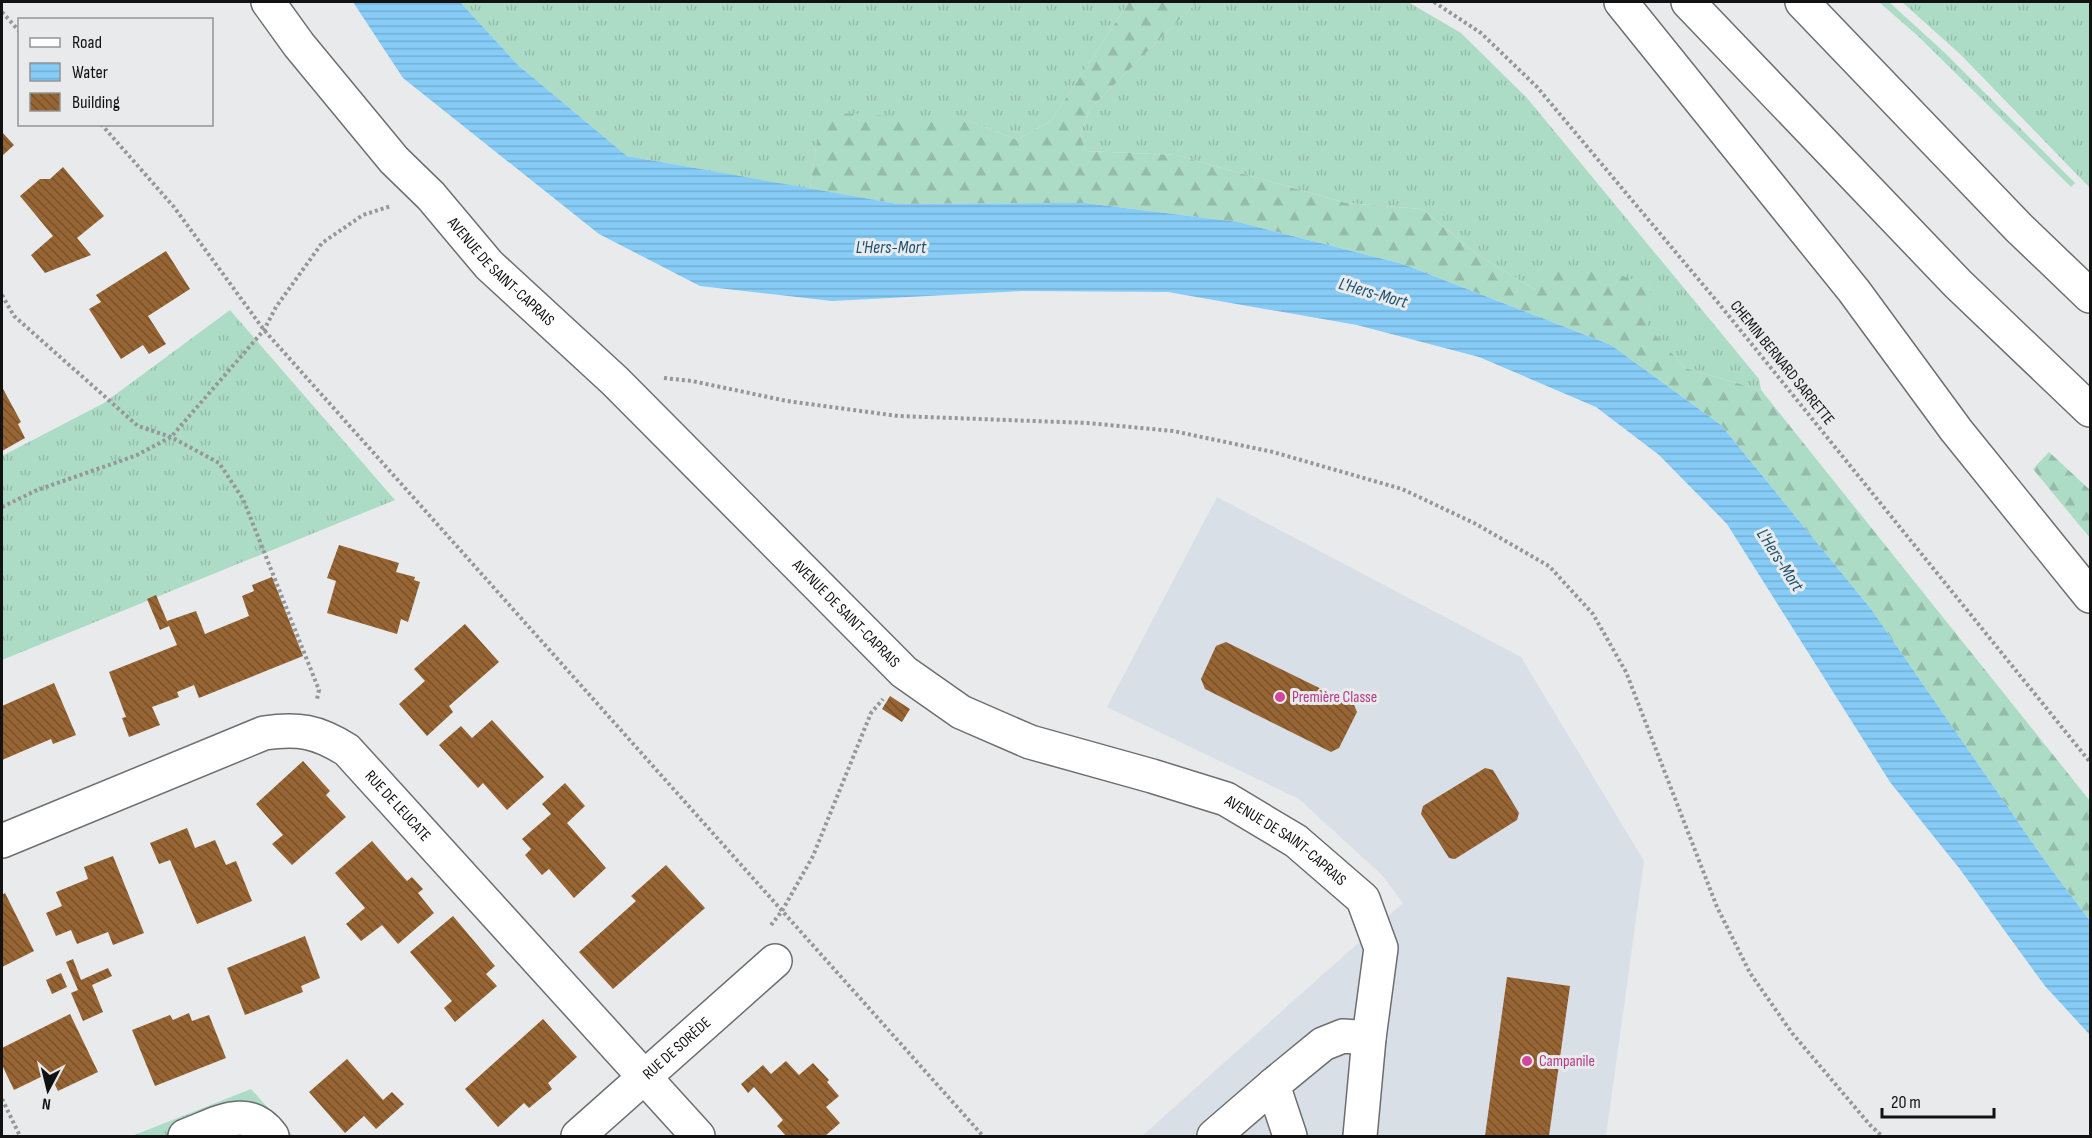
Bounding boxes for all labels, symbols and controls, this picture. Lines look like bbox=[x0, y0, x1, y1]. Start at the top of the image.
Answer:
legend bbox=[18, 18, 213, 126]
text: Road bbox=[72, 32, 102, 53]
text: Water bbox=[72, 62, 108, 83]
text: Building bbox=[72, 92, 120, 113]
street label: AVENUE DE SAINT-CAPRAIS bbox=[443, 213, 558, 330]
water label: L'Hers-Mort bbox=[856, 237, 927, 258]
water label: L'Hers-Mort bbox=[1336, 273, 1410, 313]
street label: CHEMIN BERNARD SARRETTE bbox=[1726, 297, 1838, 429]
water label: L'Hers-Mort bbox=[1752, 525, 1808, 596]
street label: AVENUE DE SAINT-CAPRAIS bbox=[788, 555, 904, 672]
place label: Première Classe bbox=[1292, 688, 1377, 707]
marker: Première Classe bbox=[1273, 690, 1287, 704]
street label: RUE DE LEUCATE bbox=[361, 767, 435, 845]
street label: AVENUE DE SAINT-CAPRAIS bbox=[1220, 790, 1350, 890]
street label: RUE DE SORÈDE bbox=[639, 1013, 715, 1084]
place label: Campanile bbox=[1539, 1052, 1595, 1071]
marker: Campanile bbox=[1520, 1054, 1534, 1068]
north arrow bbox=[18, 1060, 78, 1120]
scale bar bbox=[1882, 1081, 1994, 1119]
text: 20 m bbox=[1891, 1092, 1921, 1113]
text: N bbox=[41, 1093, 52, 1113]

